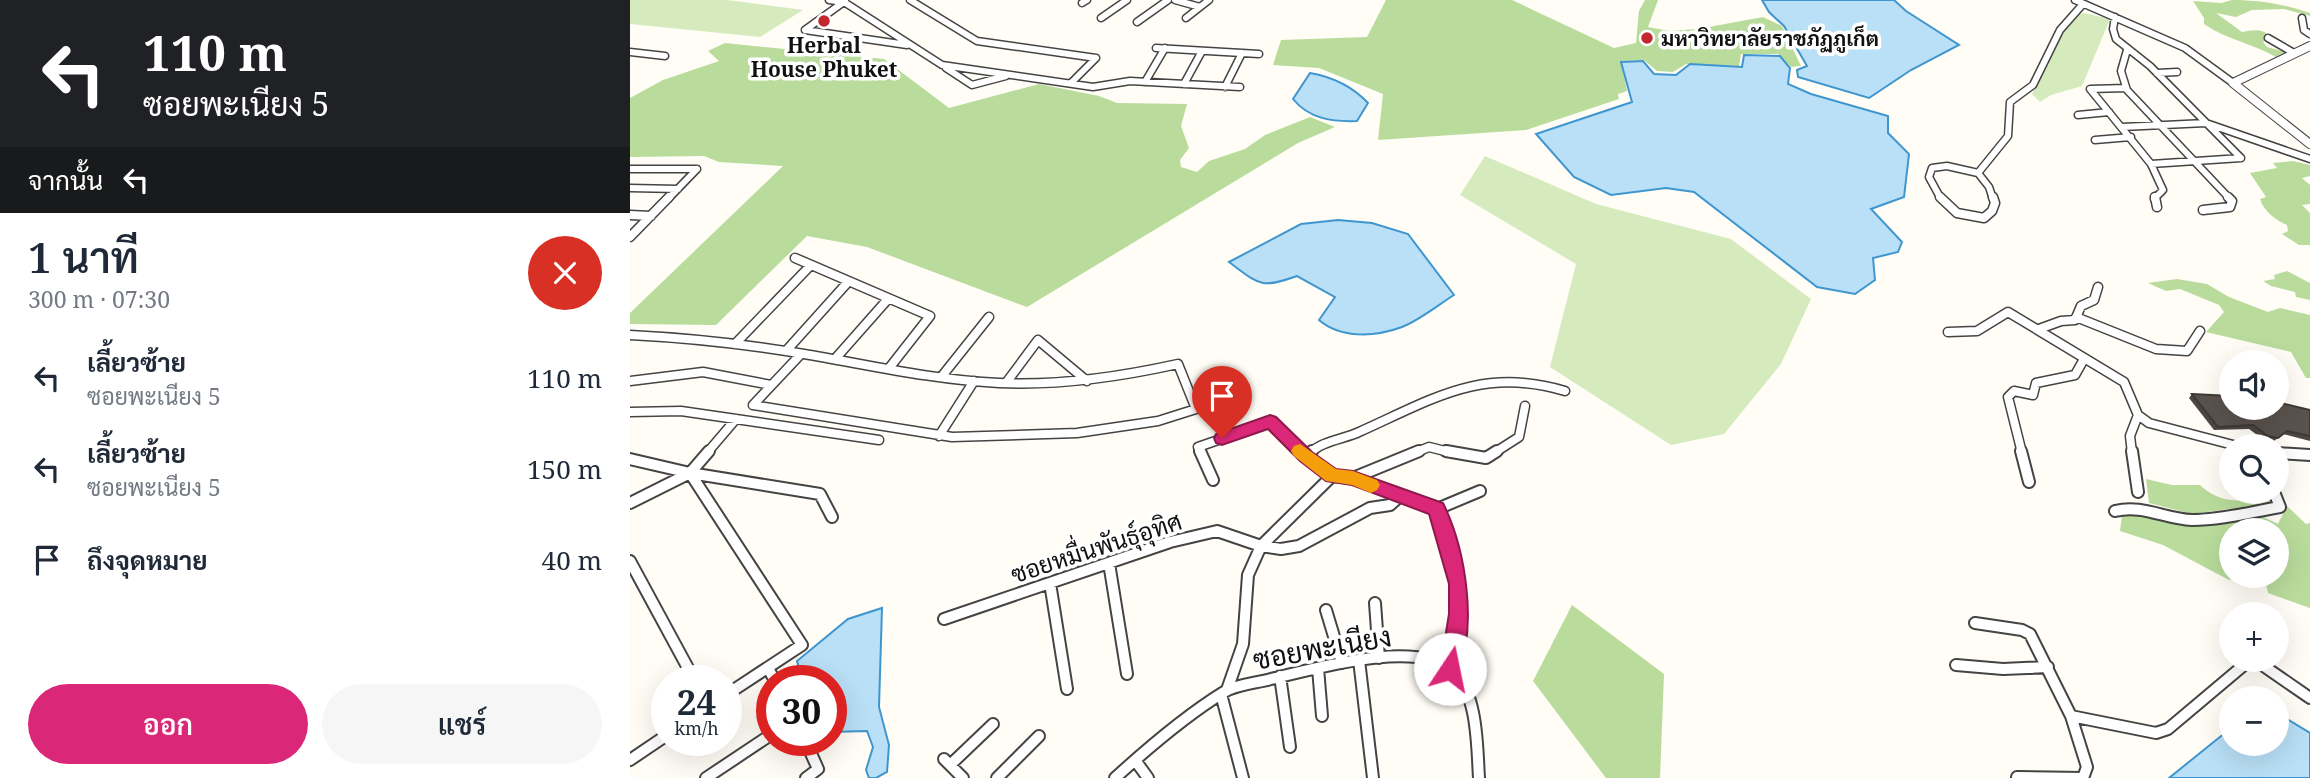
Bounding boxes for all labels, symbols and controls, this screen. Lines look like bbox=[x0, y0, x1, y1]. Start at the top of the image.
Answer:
marker: Herbal House Phuket bbox=[816, 13, 832, 29]
text: 110 m bbox=[143, 19, 287, 85]
place label: มหาวิทยาลัยราชภัฏภูเก็ต bbox=[1661, 24, 1879, 53]
icon: left bbox=[28, 28, 119, 119]
marker: มหาวิทยาลัยราชภัฏภูเก็ต bbox=[1639, 30, 1655, 46]
place label: Herbal House Phuket bbox=[751, 31, 898, 83]
text: ซอยพะเนียง 5 bbox=[143, 82, 329, 125]
icon: left bbox=[117, 161, 155, 199]
text: จากนั้น bbox=[28, 162, 103, 198]
text: 1 นาที bbox=[28, 228, 139, 285]
button: close bbox=[528, 236, 602, 310]
text: 300 m · 07:30 bbox=[28, 283, 170, 315]
text: เลี้ยวซ้าย bbox=[87, 344, 186, 380]
map controls bbox=[2219, 350, 2289, 756]
button: sound bbox=[2219, 350, 2289, 420]
icon: left bbox=[28, 359, 66, 397]
text: 110 m bbox=[527, 360, 602, 396]
pin bbox=[1192, 366, 1252, 438]
icon: arrive bbox=[1203, 377, 1241, 415]
text: ซอยพะเนียง 5 bbox=[87, 380, 221, 412]
button: search bbox=[2219, 434, 2289, 504]
text: เลี้ยวซ้าย bbox=[87, 435, 186, 471]
icon: left bbox=[28, 450, 66, 488]
text: 150 m bbox=[527, 451, 602, 487]
text: ซอยพะเนียง 5 bbox=[87, 471, 221, 503]
street label: ซอยหมื่นพันธุ์อุทิศ bbox=[1005, 501, 1186, 591]
button: layers bbox=[2219, 518, 2289, 588]
icon: arrive bbox=[28, 541, 66, 579]
text: ถึงจุดหมาย bbox=[87, 542, 208, 578]
text: 40 m bbox=[542, 542, 602, 578]
button: + bbox=[2219, 602, 2289, 672]
street label: ซอยพะเนียง bbox=[1250, 616, 1394, 678]
position arrow bbox=[1413, 632, 1487, 706]
speed limit sign: 30 bbox=[756, 665, 847, 756]
text: 24 bbox=[677, 678, 716, 725]
button: ออก bbox=[28, 684, 308, 764]
button: แชร์ bbox=[322, 684, 602, 764]
button: − bbox=[2219, 686, 2289, 756]
text: km/h bbox=[674, 716, 719, 740]

